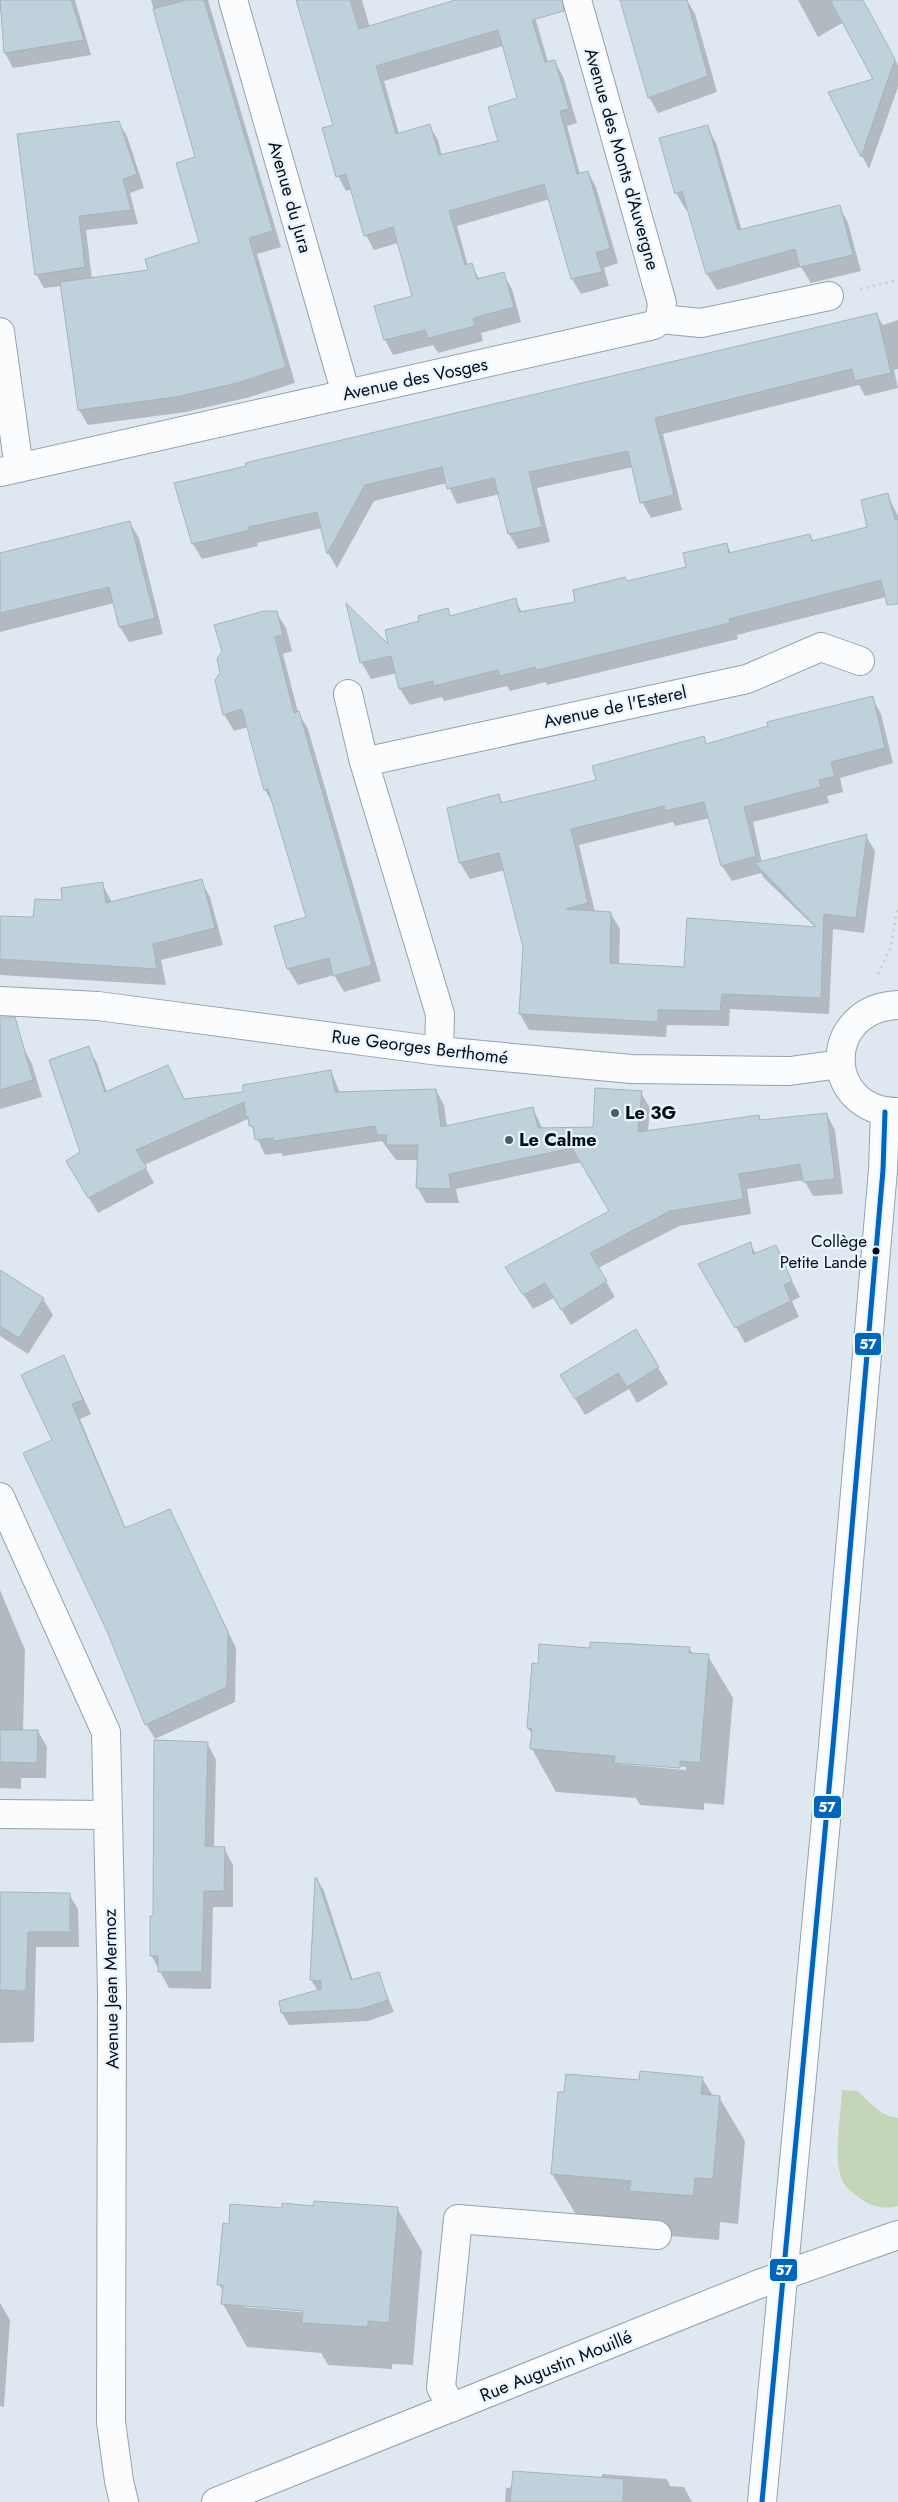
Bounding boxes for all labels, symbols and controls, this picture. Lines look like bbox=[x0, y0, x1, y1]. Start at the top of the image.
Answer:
street label: Avenue des Monts d'Auvergne bbox=[578, 45, 666, 273]
street label: Avenue du Jura bbox=[262, 138, 318, 256]
street label: Avenue des Vosges bbox=[340, 351, 490, 407]
street label: Avenue de l'Esterel bbox=[541, 679, 689, 735]
street label: Rue Georges Berthomé bbox=[330, 1023, 510, 1071]
place label: Le 3G bbox=[625, 1100, 676, 1126]
marker: Le 3G bbox=[609, 1107, 621, 1119]
place label: Le Calme bbox=[519, 1127, 596, 1153]
marker: Le Calme bbox=[503, 1134, 515, 1146]
place label: Collège Petite Lande bbox=[780, 1229, 867, 1274]
marker: Collège Petite Lande bbox=[871, 1246, 881, 1256]
line badge: 57 bbox=[854, 1332, 882, 1356]
text: 57 bbox=[859, 1334, 877, 1354]
line badge: 57 bbox=[813, 1795, 842, 1819]
text: 57 bbox=[818, 1797, 836, 1817]
street label: Avenue Jean Mermoz bbox=[97, 1908, 125, 2069]
line badge: 57 bbox=[769, 2258, 798, 2282]
text: 57 bbox=[775, 2260, 793, 2280]
street label: Rue Augustin Mouillé bbox=[476, 2324, 636, 2408]

